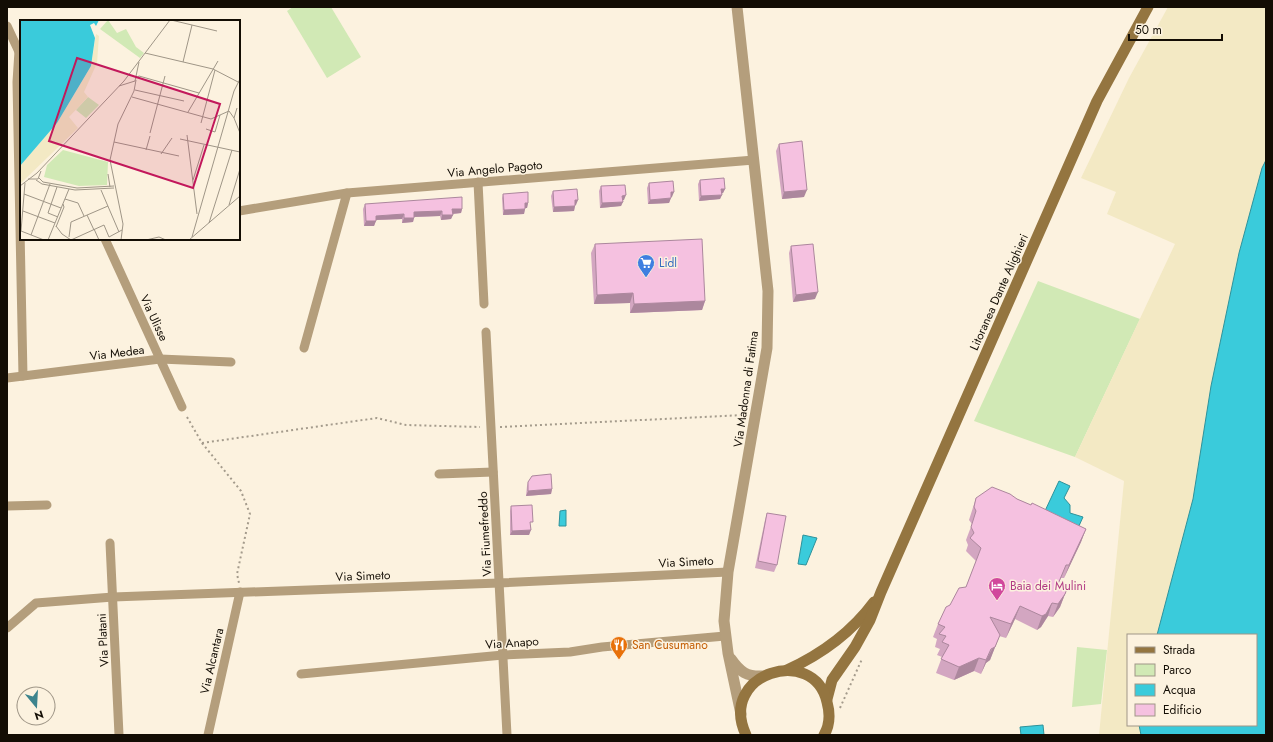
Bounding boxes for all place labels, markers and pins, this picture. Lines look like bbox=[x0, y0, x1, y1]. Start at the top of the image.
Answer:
supermarket icon: Lidl bbox=[636, 253, 656, 278]
place label: Lidl bbox=[659, 254, 677, 272]
hotel icon: Baia dei Mulini bbox=[987, 576, 1007, 601]
place label: Baia dei Mulini bbox=[1010, 577, 1086, 595]
restaurant icon: San Cusumano bbox=[609, 635, 629, 660]
place label: San Cusumano bbox=[632, 636, 708, 654]

